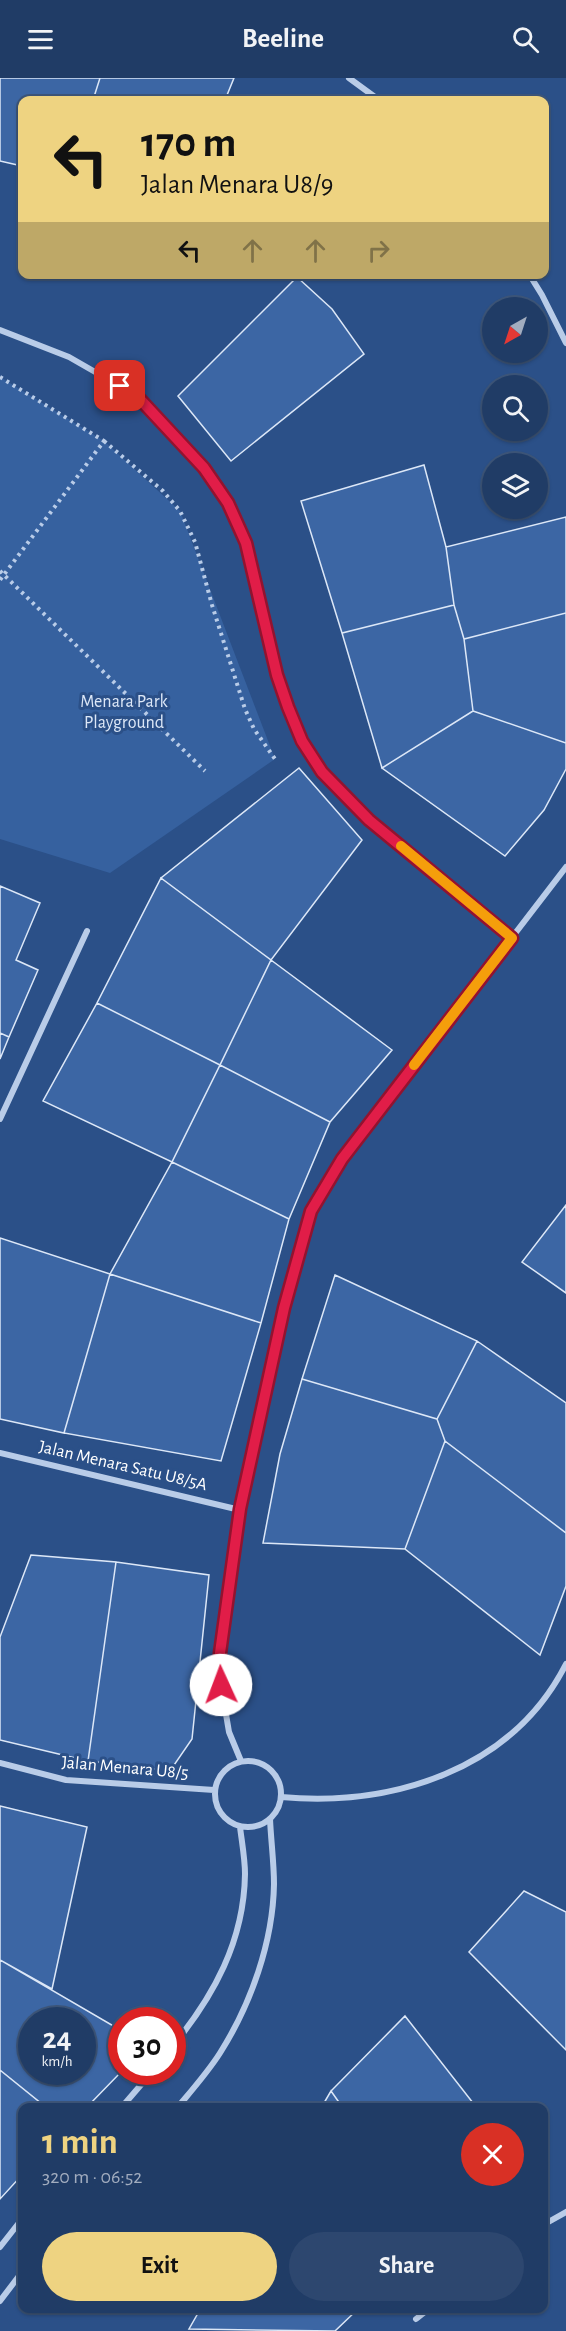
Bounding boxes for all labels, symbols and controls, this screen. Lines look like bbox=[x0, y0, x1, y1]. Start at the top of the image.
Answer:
icon: menu bbox=[24, 23, 57, 56]
icon: search bbox=[509, 23, 542, 56]
text: Beeline bbox=[242, 25, 324, 52]
icon: left bbox=[42, 120, 120, 198]
text: 170 m bbox=[141, 122, 236, 164]
text: Jalan Menara U8/9 bbox=[141, 171, 333, 198]
icon: left bbox=[173, 234, 206, 267]
icon: ahead bbox=[236, 234, 269, 267]
icon: ahead bbox=[299, 234, 332, 267]
icon: right bbox=[362, 234, 395, 267]
north arrow bbox=[482, 297, 548, 363]
map controls bbox=[482, 297, 548, 519]
pin bbox=[94, 360, 145, 411]
icon: arrive bbox=[103, 369, 136, 402]
button: search bbox=[482, 375, 548, 441]
button: layers bbox=[482, 453, 548, 519]
park label: Menara Park Playground bbox=[80, 693, 169, 732]
street label: Jalan Menara Satu U8/5A bbox=[37, 1438, 209, 1494]
position arrow bbox=[189, 1653, 253, 1717]
street label: Jalan Menara U8/5 bbox=[61, 1753, 189, 1783]
speed limit sign: 30 bbox=[108, 2007, 186, 2085]
text: 24 bbox=[42, 2024, 72, 2054]
text: km/h bbox=[42, 2054, 72, 2069]
button: close bbox=[461, 2123, 524, 2186]
text: 1 min bbox=[42, 2124, 118, 2160]
text: 320 m · 06:52 bbox=[42, 2167, 142, 2187]
button: Exit bbox=[42, 2232, 277, 2301]
button: Share bbox=[289, 2232, 524, 2301]

